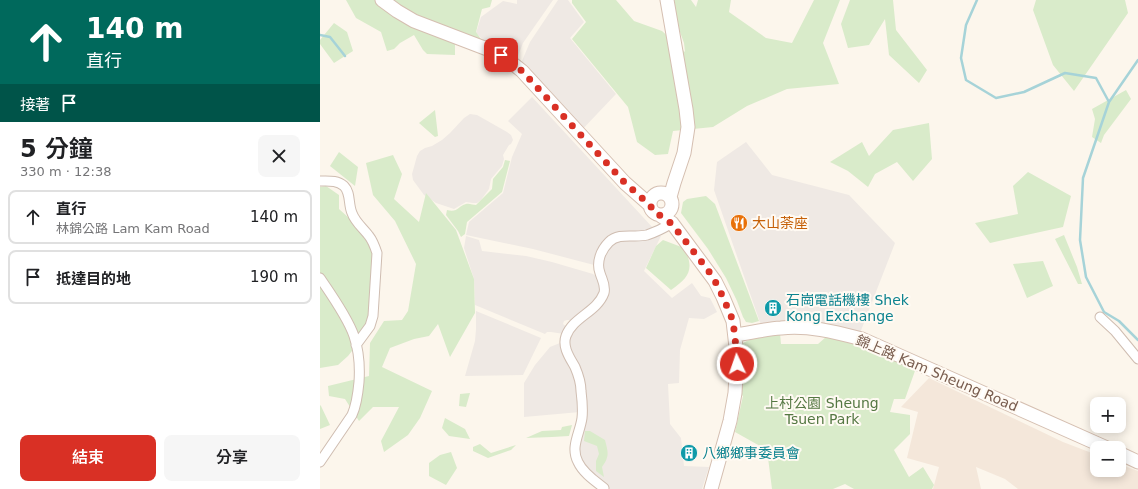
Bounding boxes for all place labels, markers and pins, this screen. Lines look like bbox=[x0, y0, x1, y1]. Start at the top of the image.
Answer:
pin bbox=[484, 38, 518, 72]
restaurant icon: 大山荼座 bbox=[729, 213, 749, 233]
place label: 大山荼座 bbox=[752, 215, 808, 231]
place label: 石崗電話機樓 Shek Kong Exchange bbox=[786, 292, 910, 324]
building icon: 石崗電話機樓 Shek Kong Exchange bbox=[763, 298, 783, 318]
building icon: 八鄉鄉事委員會 bbox=[679, 443, 699, 463]
place label: 八鄉鄉事委員會 bbox=[702, 445, 800, 461]

